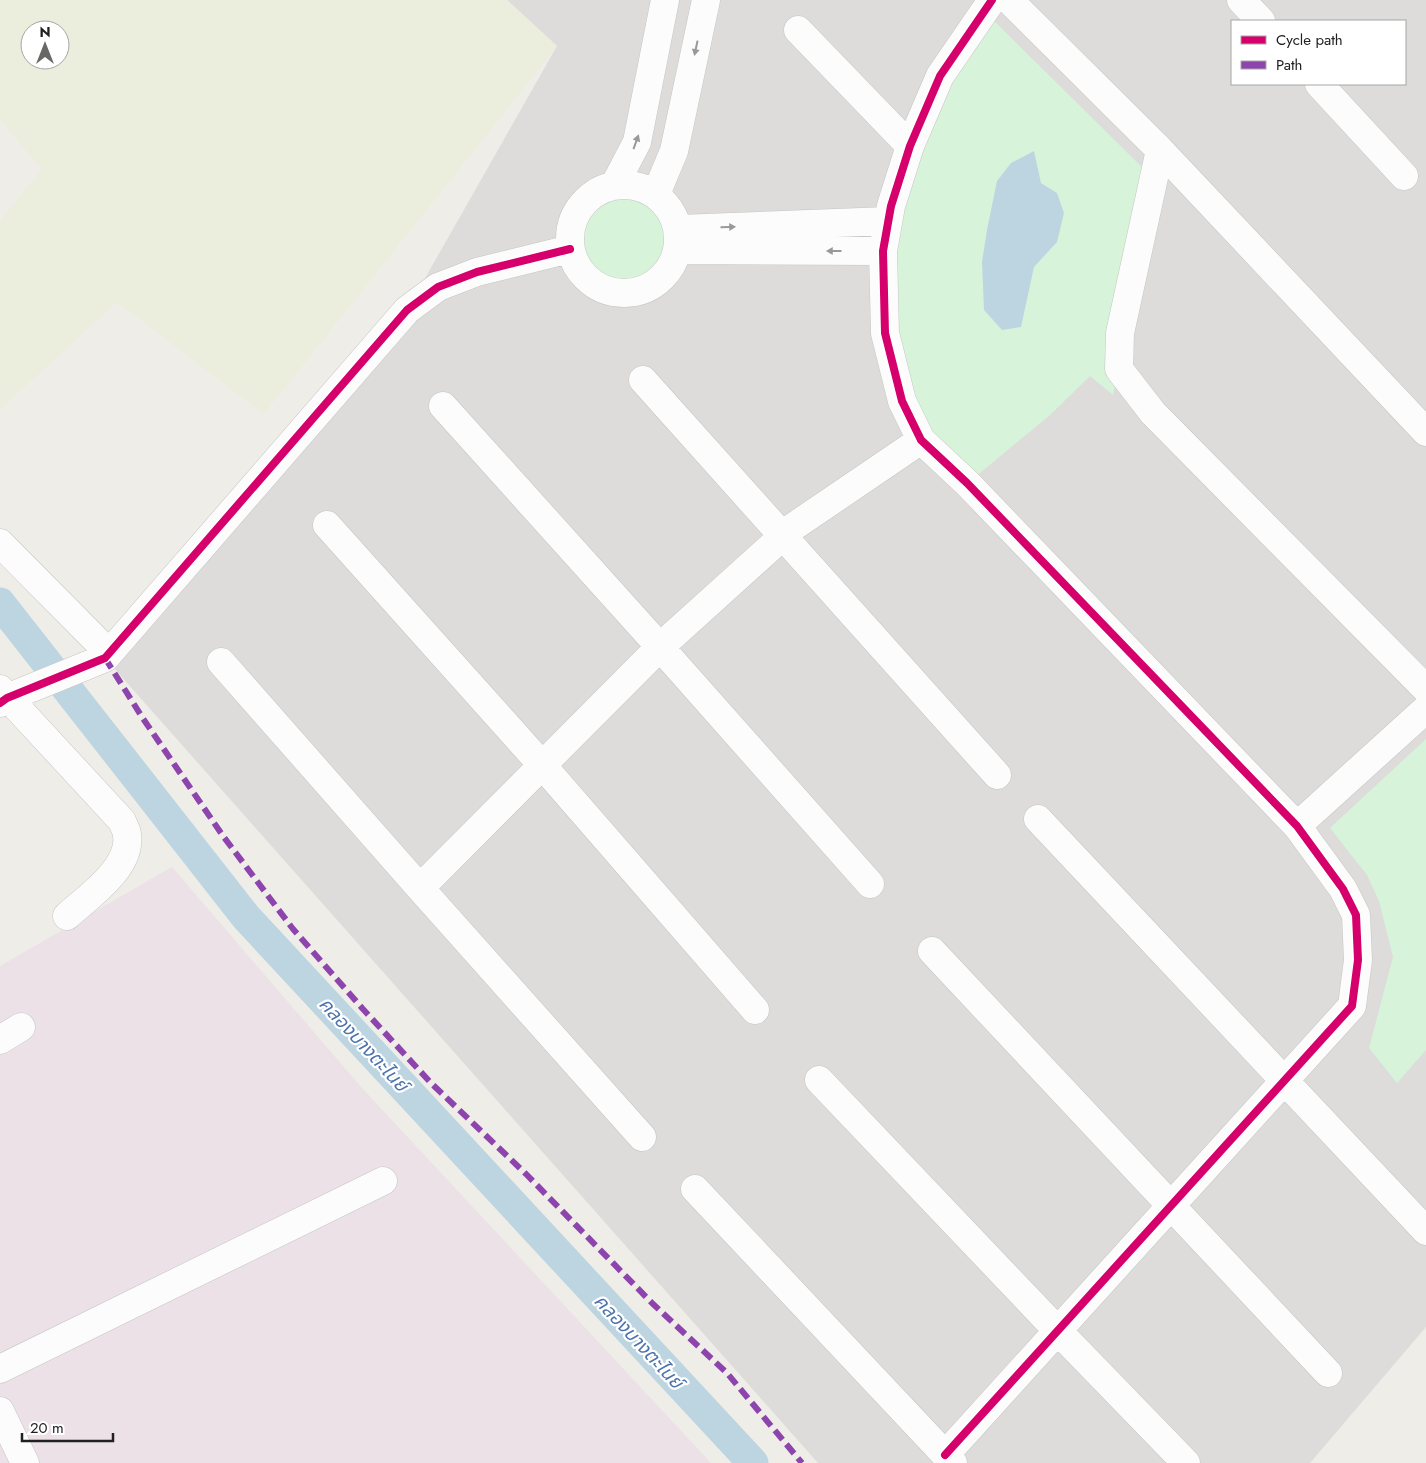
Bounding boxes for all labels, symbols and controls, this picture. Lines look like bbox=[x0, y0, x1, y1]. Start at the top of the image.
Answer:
north arrow bbox=[20, 20, 70, 70]
legend bbox=[1231, 20, 1406, 85]
text: N bbox=[39, 22, 51, 42]
text: Cycle path bbox=[1276, 29, 1343, 51]
one-way arrow bbox=[692, 40, 700, 55]
text: Path bbox=[1276, 54, 1302, 76]
one-way arrow bbox=[632, 134, 640, 149]
one-way arrow bbox=[720, 223, 736, 231]
one-way arrow bbox=[826, 247, 842, 255]
water label: คลองบางตะไนย์ bbox=[313, 991, 417, 1101]
water label: คลองบางตะไนย์ bbox=[588, 1288, 692, 1398]
scale bar bbox=[22, 1410, 114, 1442]
text: 20 m bbox=[30, 1417, 64, 1439]

